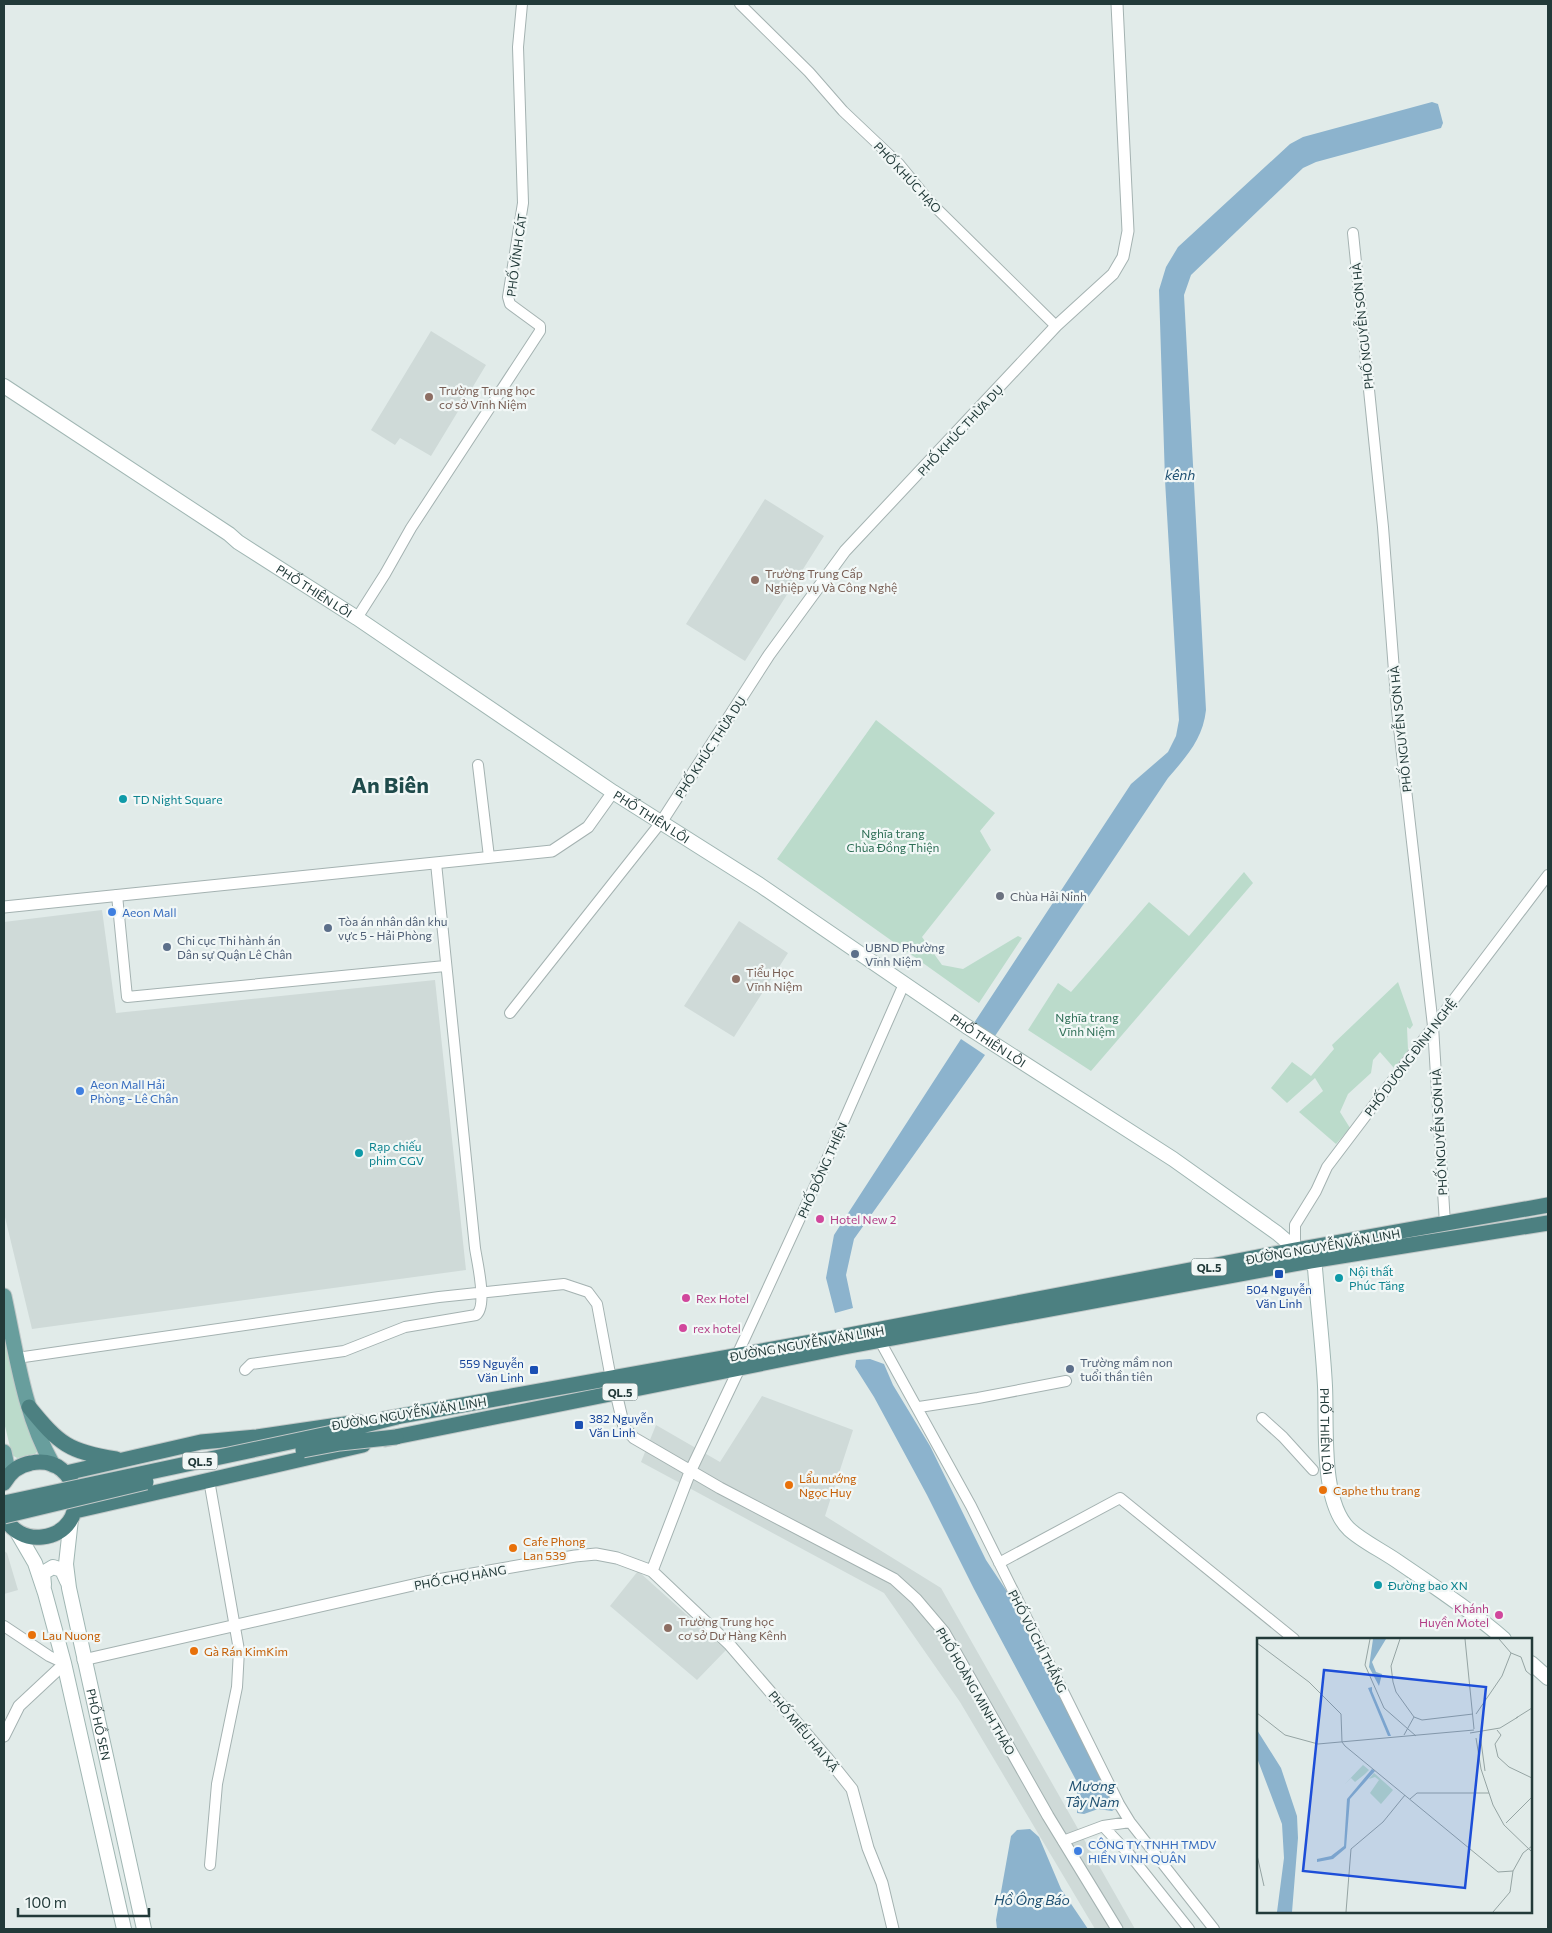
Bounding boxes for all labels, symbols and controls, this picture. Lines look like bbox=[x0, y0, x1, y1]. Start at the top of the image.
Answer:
street label: PHỐ KHÚC HẠO bbox=[872, 138, 945, 215]
street label: PHỐ VĨNH CÁT bbox=[502, 212, 529, 297]
street label: PHỐ NGUYỄN SƠN HÀ bbox=[1346, 262, 1376, 390]
street label: PHỐ KHÚC THỪA DỤ bbox=[914, 381, 1006, 478]
place label: Trường Trung học cơ sở Vĩnh Niệm bbox=[439, 383, 535, 411]
marker: Trường Trung học cơ sở Vĩnh Niệm bbox=[423, 391, 435, 403]
water label: kênh bbox=[1165, 466, 1195, 483]
street label: PHỐ THIÊN LÔI bbox=[274, 561, 355, 620]
place label: Trường Trung Cấp Nghiệp vụ Và Công Nghệ bbox=[765, 566, 897, 594]
marker: Trường Trung Cấp Nghiệp vụ Và Công Nghệ bbox=[749, 574, 761, 586]
street label: PHỐ NGUYỄN SƠN HÀ bbox=[1384, 665, 1414, 793]
street label: PHỐ KHÚC THỪA DỤ bbox=[671, 693, 748, 800]
district label: An Biên bbox=[351, 771, 429, 798]
street label: PHỐ THIÊN LÔI bbox=[611, 787, 692, 846]
place label: TD Night Square bbox=[133, 792, 223, 806]
marker: TD Night Square bbox=[117, 793, 129, 805]
park label: Nghĩa trang Chùa Đồng Thiện bbox=[847, 826, 939, 854]
place label: Chùa Hải Ninh bbox=[1010, 889, 1087, 903]
marker: Chùa Hải Ninh bbox=[994, 890, 1006, 902]
place label: Aeon Mall bbox=[122, 905, 176, 919]
marker: Aeon Mall bbox=[106, 906, 118, 918]
place label: Tòa án nhân dân khu vực 5 - Hải Phòng bbox=[338, 914, 447, 942]
marker: Tòa án nhân dân khu vực 5 - Hải Phòng bbox=[322, 922, 334, 934]
place label: Chi cục Thi hành án Dân sự Quận Lê Chân bbox=[177, 933, 292, 961]
place label: UBND Phường Vĩnh Niệm bbox=[865, 940, 945, 968]
marker: Chi cục Thi hành án Dân sự Quận Lê Chân bbox=[161, 941, 173, 953]
marker: UBND Phường Vĩnh Niệm bbox=[849, 948, 861, 960]
place label: Tiểu Học Vĩnh Niệm bbox=[746, 965, 803, 993]
marker: Tiểu Học Vĩnh Niệm bbox=[730, 973, 742, 985]
street label: PHỐ DƯƠNG ĐÌNH NGHỆ bbox=[1360, 995, 1459, 1118]
park label: Nghĩa trang Vĩnh Niệm bbox=[1055, 1010, 1119, 1038]
street label: PHỐ THIÊN LÔI bbox=[948, 1011, 1029, 1070]
street label: PHỐ NGUYỄN SƠN HÀ bbox=[1427, 1068, 1449, 1196]
place label: Aeon Mall Hải Phòng - Lê Chân bbox=[90, 1077, 178, 1105]
marker: Aeon Mall Hải Phòng - Lê Chân bbox=[74, 1085, 86, 1097]
street label: PHỐ ĐỒNG THIỆN bbox=[794, 1119, 849, 1220]
place label: Rạp chiếu phim CGV bbox=[369, 1139, 424, 1167]
marker: Rạp chiếu phim CGV bbox=[353, 1147, 365, 1159]
place label: Hotel New 2 bbox=[830, 1212, 897, 1226]
marker: Hotel New 2 bbox=[814, 1213, 826, 1225]
street label: ĐƯỜNG NGUYỄN VĂN LINH bbox=[1243, 1224, 1401, 1267]
road number: QL.5 bbox=[1192, 1258, 1226, 1276]
place label: Nội thất Phúc Tăng bbox=[1349, 1264, 1405, 1292]
marker: 504 Nguyễn Văn Linh bbox=[1273, 1268, 1285, 1280]
marker: Nội thất Phúc Tăng bbox=[1333, 1272, 1345, 1284]
place label: 504 Nguyễn Văn Linh bbox=[1246, 1282, 1312, 1310]
place label: Rex Hotel bbox=[696, 1291, 749, 1305]
marker: Rex Hotel bbox=[680, 1292, 692, 1304]
place label: rex hotel bbox=[693, 1321, 741, 1335]
street label: ĐƯỜNG NGUYỄN VĂN LINH bbox=[727, 1321, 885, 1364]
marker: rex hotel bbox=[677, 1322, 689, 1334]
place label: Trường mầm non tuổi thần tiên bbox=[1080, 1355, 1173, 1383]
place label: 559 Nguyễn Văn Linh bbox=[459, 1356, 524, 1384]
marker: Trường mầm non tuổi thần tiên bbox=[1064, 1363, 1076, 1375]
marker: 559 Nguyễn Văn Linh bbox=[528, 1364, 540, 1376]
road number: QL.5 bbox=[602, 1384, 638, 1400]
street label: PHỐ THIÊN LÔI bbox=[1318, 1388, 1335, 1476]
street label: ĐƯỜNG NGUYỄN VĂN LINH bbox=[329, 1392, 487, 1432]
place label: 382 Nguyễn Văn Linh bbox=[589, 1411, 654, 1439]
marker: 382 Nguyễn Văn Linh bbox=[573, 1419, 585, 1431]
road number: QL.5 bbox=[182, 1452, 218, 1470]
place label: Lẩu nướng Ngọc Huy bbox=[799, 1471, 857, 1499]
marker: Lẩu nướng Ngọc Huy bbox=[783, 1479, 795, 1491]
place label: Caphe thu trang bbox=[1333, 1483, 1421, 1497]
marker: Caphe thu trang bbox=[1317, 1484, 1329, 1496]
place label: Cafe Phong Lan 539 bbox=[523, 1534, 586, 1562]
marker: Cafe Phong Lan 539 bbox=[507, 1542, 519, 1554]
street label: PHỐ CHỢ HÀNG bbox=[413, 1561, 507, 1592]
place label: Đường bao XN bbox=[1387, 1578, 1468, 1592]
marker: Đường bao XN bbox=[1372, 1579, 1384, 1591]
street label: PHỐ VŨ CHÍ THẮNG bbox=[1006, 1586, 1072, 1695]
place label: Khánh Huyền Motel bbox=[1419, 1601, 1489, 1629]
marker: Khánh Huyền Motel bbox=[1493, 1609, 1505, 1621]
place label: Trường Trung học cơ sở Dư Hàng Kênh bbox=[678, 1614, 787, 1642]
marker: Trường Trung học cơ sở Dư Hàng Kênh bbox=[662, 1622, 674, 1634]
street label: PHỐ HOÀNG MINH THẢO bbox=[934, 1624, 1019, 1757]
place label: Lau Nuong bbox=[42, 1628, 101, 1642]
marker: Lau Nuong bbox=[26, 1629, 38, 1641]
inset map bbox=[1257, 1638, 1532, 1913]
place label: Gà Rán KimKim bbox=[204, 1644, 288, 1658]
marker: Gà Rán KimKim bbox=[188, 1645, 200, 1657]
street label: PHỐ HỒ SEN bbox=[84, 1687, 114, 1761]
street label: PHỐ MIẾU HAI XÃ bbox=[766, 1687, 843, 1774]
water label: Mương Tây Nam bbox=[1065, 1777, 1119, 1810]
place label: CÔNG TY TNHH TMDV HIỀN VINH QUÂN bbox=[1088, 1837, 1217, 1865]
marker: CÔNG TY TNHH TMDV HIỀN VINH QUÂN bbox=[1072, 1845, 1084, 1857]
scale bar bbox=[18, 1886, 149, 1918]
water label: Hồ Ông Báo bbox=[994, 1891, 1070, 1908]
text: 100 m bbox=[25, 1893, 67, 1911]

